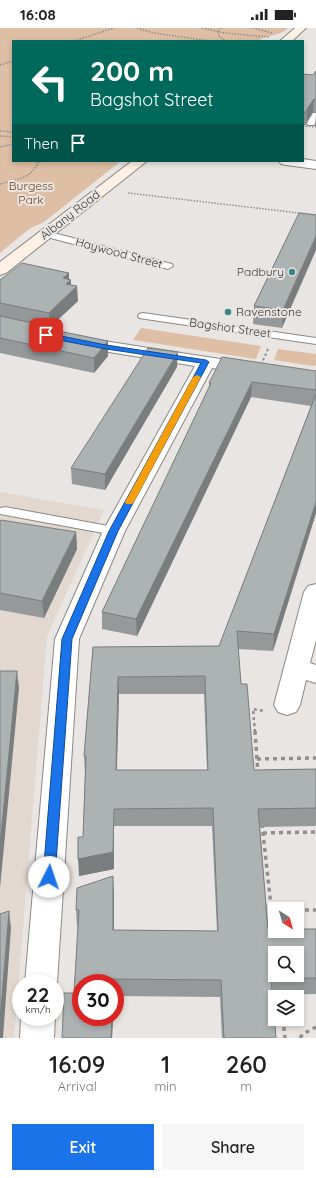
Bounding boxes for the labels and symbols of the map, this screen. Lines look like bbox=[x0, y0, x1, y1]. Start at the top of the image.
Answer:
park label: Burgess Park bbox=[9, 178, 54, 207]
street label: Albany Road bbox=[37, 187, 103, 243]
street label: Haywood Street bbox=[74, 234, 164, 271]
place label: Padbury bbox=[237, 264, 284, 279]
marker: Padbury bbox=[287, 267, 297, 277]
place label: Ravenstone bbox=[236, 304, 302, 319]
marker: Ravenstone bbox=[223, 307, 233, 317]
street label: Bagshot Street bbox=[188, 314, 272, 341]
pin bbox=[29, 318, 63, 352]
position arrow bbox=[28, 856, 70, 898]
north arrow bbox=[268, 902, 304, 938]
speed limit sign: 30 bbox=[72, 974, 124, 1026]

